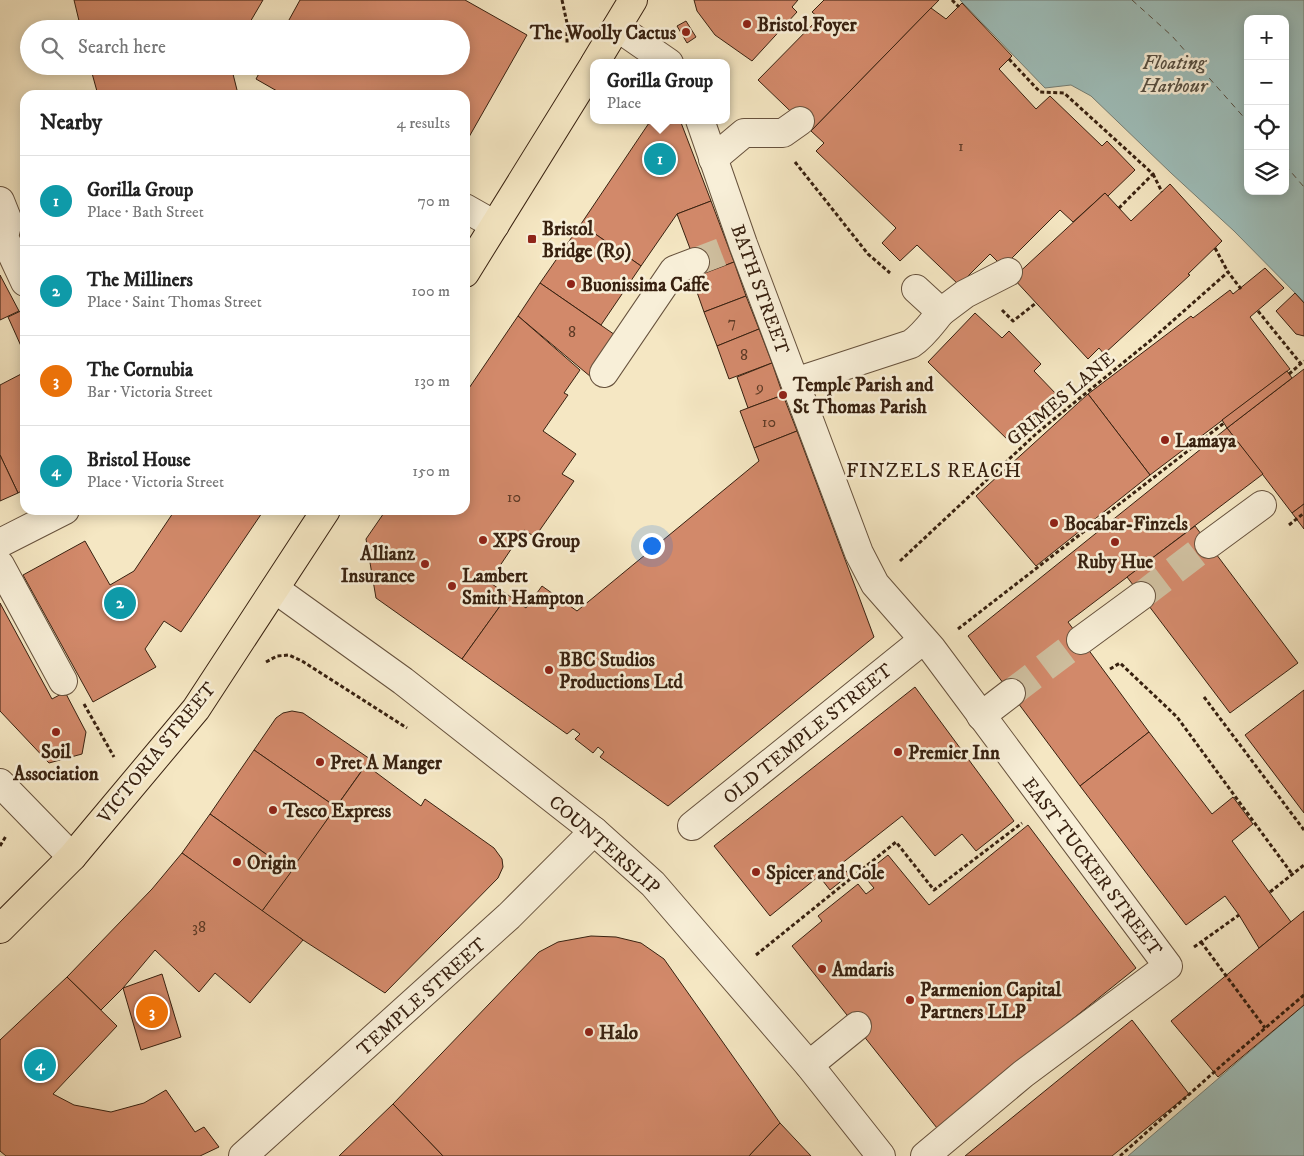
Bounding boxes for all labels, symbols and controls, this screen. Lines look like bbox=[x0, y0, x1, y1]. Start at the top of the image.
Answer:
place label: Bristol Foyer bbox=[757, 14, 857, 37]
map controls bbox=[1244, 15, 1289, 195]
button: + bbox=[1244, 15, 1289, 60]
marker: Bristol Foyer bbox=[741, 18, 753, 30]
search box bbox=[20, 20, 470, 75]
place label: The Woolly Cactus bbox=[529, 22, 677, 45]
marker: The Woolly Cactus bbox=[680, 26, 692, 38]
icon: search bbox=[38, 34, 66, 62]
text: Search here bbox=[78, 36, 166, 59]
water label: Floating Harbour bbox=[1140, 51, 1209, 99]
popup bbox=[590, 59, 730, 124]
button: − bbox=[1244, 60, 1289, 105]
text: Gorilla Group bbox=[607, 70, 713, 93]
text: Place bbox=[607, 93, 641, 113]
button: locate bbox=[1244, 105, 1289, 150]
text: Nearby bbox=[40, 110, 102, 136]
text: 4 results bbox=[397, 113, 450, 133]
house number: 1 bbox=[958, 136, 964, 156]
pin: 1 bbox=[644, 140, 676, 178]
button: layers bbox=[1244, 150, 1289, 195]
text: Gorilla Group bbox=[87, 179, 193, 202]
text: 1 bbox=[53, 191, 59, 211]
text: 70 m bbox=[418, 191, 450, 211]
text: Place · Bath Street bbox=[87, 202, 204, 222]
place label: Bristol Bridge (R9) bbox=[542, 218, 631, 263]
street label: BATH STREET bbox=[725, 222, 794, 358]
marker: Bristol Bridge (R9) bbox=[526, 233, 538, 245]
text: The Milliners bbox=[87, 269, 193, 292]
place label: Buonissima Caffe bbox=[581, 274, 710, 297]
marker: Buonissima Caffe bbox=[565, 278, 577, 290]
text: 2 bbox=[52, 281, 60, 301]
text: 100 m bbox=[412, 281, 450, 301]
text: Place · Saint Thomas Street bbox=[87, 292, 262, 312]
house number: 7 bbox=[728, 312, 736, 332]
house number: 8 bbox=[568, 322, 576, 342]
house number: 8 bbox=[740, 345, 748, 365]
street label: GRIMES LANE bbox=[1002, 347, 1120, 451]
text: The Cornubia bbox=[87, 359, 193, 382]
text: 3 bbox=[53, 371, 59, 391]
text: 130 m bbox=[414, 371, 450, 391]
place label: Temple Parish and St Thomas Parish bbox=[792, 374, 934, 419]
house number: 9 bbox=[755, 377, 764, 397]
text: Bar · Victoria Street bbox=[87, 382, 213, 402]
marker: Temple Parish and St Thomas Parish bbox=[777, 389, 789, 401]
house number: 10 bbox=[762, 412, 776, 432]
place label: Lamaya bbox=[1175, 430, 1237, 453]
marker: Lamaya bbox=[1159, 434, 1171, 446]
text: Bristol House bbox=[87, 449, 191, 472]
district label: FINZELS REACH bbox=[846, 459, 1022, 484]
text: 4 bbox=[51, 461, 61, 481]
text: 150 m bbox=[412, 461, 450, 481]
text: Place · Victoria Street bbox=[87, 472, 224, 492]
house number: 10 bbox=[507, 487, 521, 507]
place label: Bocabar-Finzels bbox=[1064, 513, 1189, 536]
marker: Bocabar-Finzels bbox=[1048, 517, 1060, 529]
place label: XPS Group bbox=[493, 530, 581, 553]
your location bbox=[639, 533, 665, 559]
marker: XPS Group bbox=[477, 534, 489, 546]
marker: Ruby Hue bbox=[1109, 536, 1121, 548]
place label: Allianz Insurance bbox=[341, 543, 416, 588]
place label: Ruby Hue bbox=[1077, 551, 1153, 574]
marker: Allianz Insurance bbox=[419, 558, 431, 570]
place label: Lambert Smith Hampton bbox=[462, 565, 585, 610]
marker: Lambert Smith Hampton bbox=[446, 580, 458, 592]
pin: 2 bbox=[104, 584, 136, 622]
place label: BBC Studios Productions Ltd bbox=[559, 649, 684, 694]
street label: OLD TEMPLE STREET bbox=[719, 658, 898, 809]
marker: BBC Studios Productions Ltd bbox=[543, 664, 555, 676]
street label: VICTORIA STREET bbox=[93, 677, 222, 829]
marker: Soil Association bbox=[50, 726, 62, 738]
place label: Soil Association bbox=[12, 741, 100, 786]
place label: Premier Inn bbox=[908, 742, 1001, 765]
marker: Premier Inn bbox=[892, 746, 904, 758]
place label: Pret A Manger bbox=[330, 752, 443, 775]
marker: Pret A Manger bbox=[314, 756, 326, 768]
street label: EAST TUCKER STREET bbox=[1017, 773, 1167, 961]
street label: COUNTERSLIP bbox=[544, 791, 664, 900]
place label: Tesco Express bbox=[282, 800, 392, 823]
marker: Tesco Express bbox=[267, 804, 279, 816]
place label: Origin bbox=[247, 852, 298, 875]
marker: Origin bbox=[231, 856, 243, 868]
place label: Spicer and Cole bbox=[766, 862, 885, 885]
marker: Spicer and Cole bbox=[750, 866, 762, 878]
house number: 38 bbox=[192, 917, 206, 937]
street label: TEMPLE STREET bbox=[353, 933, 492, 1061]
place label: Amdaris bbox=[831, 959, 895, 982]
marker: Amdaris bbox=[816, 963, 828, 975]
place label: Parmenion Capital Partners LLP bbox=[920, 979, 1062, 1024]
pin: 3 bbox=[136, 993, 168, 1031]
marker: Parmenion Capital Partners LLP bbox=[904, 994, 916, 1006]
place label: Halo bbox=[599, 1022, 638, 1045]
marker: Halo bbox=[583, 1026, 595, 1038]
pin: 4 bbox=[24, 1046, 56, 1084]

